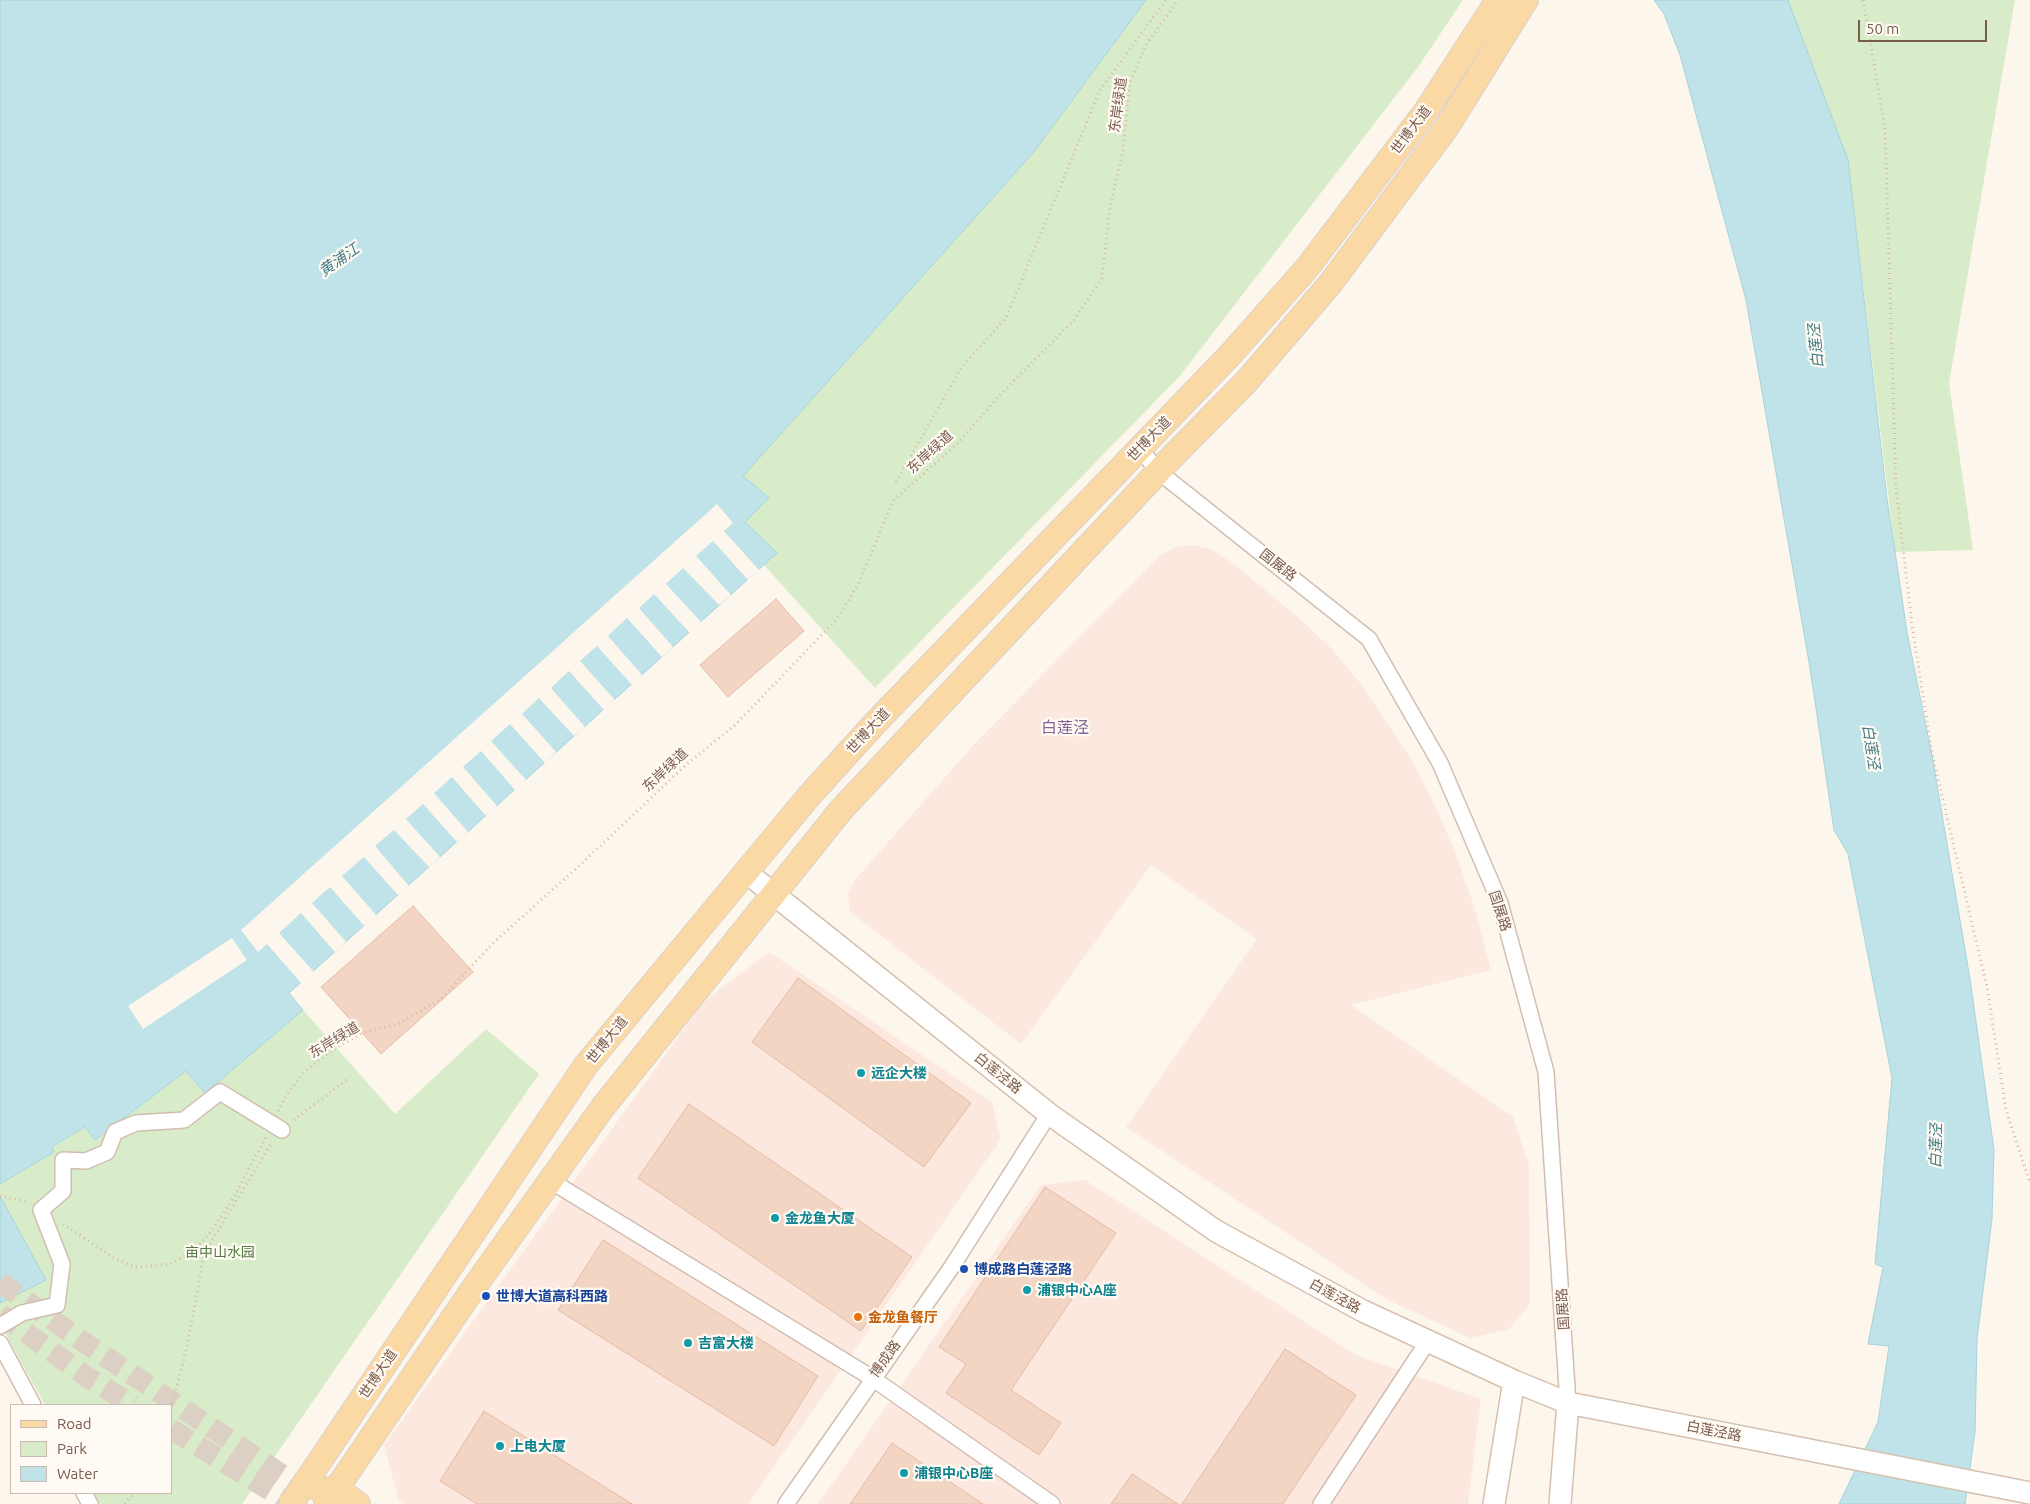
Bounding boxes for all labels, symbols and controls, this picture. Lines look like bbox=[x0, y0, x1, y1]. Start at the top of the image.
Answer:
scale bar bbox=[1860, 10, 1989, 42]
text: 50 m bbox=[1866, 20, 1899, 37]
street label: 东岸绿道 bbox=[1106, 76, 1130, 134]
street label: 世博大道 bbox=[1387, 103, 1435, 157]
water label: 黄浦江 bbox=[315, 240, 363, 280]
water label: 白莲泾 bbox=[1805, 323, 1827, 369]
street label: 世博大道 bbox=[1124, 413, 1174, 465]
street label: 东岸绿道 bbox=[904, 427, 956, 477]
street label: 国展路 bbox=[1256, 545, 1300, 585]
street label: 世博大道 bbox=[843, 705, 893, 757]
district label: 白莲泾 bbox=[1041, 718, 1089, 738]
water label: 白莲泾 bbox=[1859, 723, 1883, 771]
street label: 东岸绿道 bbox=[639, 745, 691, 795]
street label: 国展路 bbox=[1486, 888, 1514, 934]
street label: 世博大道 bbox=[583, 1013, 631, 1067]
street label: 东岸绿道 bbox=[306, 1018, 362, 1062]
street label: 白莲泾路 bbox=[971, 1049, 1025, 1097]
place label: 远企大楼 bbox=[871, 1065, 927, 1081]
marker: 远企大楼 bbox=[855, 1067, 867, 1079]
water label: 白莲泾 bbox=[1927, 1123, 1945, 1169]
place label: 金龙鱼大厦 bbox=[785, 1210, 855, 1226]
marker: 金龙鱼大厦 bbox=[769, 1212, 781, 1224]
park label: 亩中山水园 bbox=[185, 1244, 255, 1260]
place label: 博成路白莲泾路 bbox=[974, 1261, 1072, 1277]
marker: 博成路白莲泾路 bbox=[958, 1263, 970, 1275]
street label: 白莲泾路 bbox=[1306, 1275, 1364, 1317]
place label: 浦银中心A座 bbox=[1037, 1282, 1117, 1298]
marker: 浦银中心A座 bbox=[1021, 1284, 1033, 1296]
street label: 国展路 bbox=[1553, 1287, 1573, 1331]
place label: 世博大道高科西路 bbox=[496, 1288, 608, 1304]
marker: 世博大道高科西路 bbox=[480, 1290, 492, 1302]
place label: 金龙鱼餐厅 bbox=[868, 1309, 938, 1325]
marker: 金龙鱼餐厅 bbox=[852, 1311, 864, 1323]
place label: 吉富大楼 bbox=[698, 1335, 754, 1351]
marker: 吉富大楼 bbox=[682, 1337, 694, 1349]
street label: 博成路 bbox=[866, 1337, 904, 1381]
street label: 世博大道 bbox=[355, 1346, 401, 1402]
legend bbox=[10, 1404, 172, 1494]
text: Road bbox=[57, 1415, 92, 1432]
street label: 白莲泾路 bbox=[1685, 1417, 1743, 1445]
place label: 上电大厦 bbox=[510, 1438, 566, 1454]
text: Park bbox=[57, 1440, 87, 1457]
marker: 上电大厦 bbox=[494, 1440, 506, 1452]
text: Water bbox=[57, 1465, 98, 1482]
place label: 浦银中心B座 bbox=[914, 1465, 993, 1481]
marker: 浦银中心B座 bbox=[898, 1467, 910, 1479]

